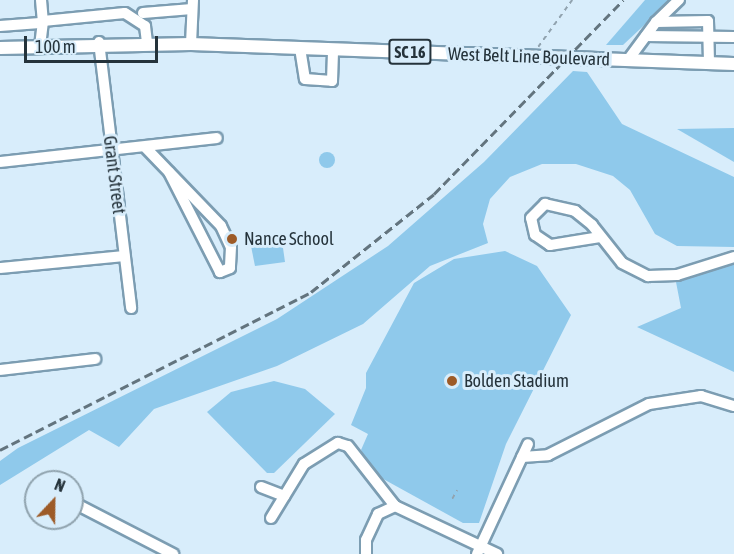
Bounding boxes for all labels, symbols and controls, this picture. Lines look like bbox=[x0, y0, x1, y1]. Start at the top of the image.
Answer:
scale bar bbox=[27, 24, 160, 62]
text: 100 m bbox=[35, 36, 76, 57]
road number: SC 16 bbox=[388, 39, 432, 65]
street label: West Belt Line Boulevard bbox=[448, 43, 610, 71]
street label: Grant Street bbox=[98, 135, 130, 215]
place label: Nance School bbox=[244, 228, 334, 250]
marker: Nance School bbox=[225, 232, 239, 246]
place label: Bolden Stadium bbox=[464, 370, 569, 392]
marker: Bolden Stadium bbox=[445, 374, 459, 388]
north arrow bbox=[24, 470, 84, 530]
text: N bbox=[52, 475, 68, 495]

